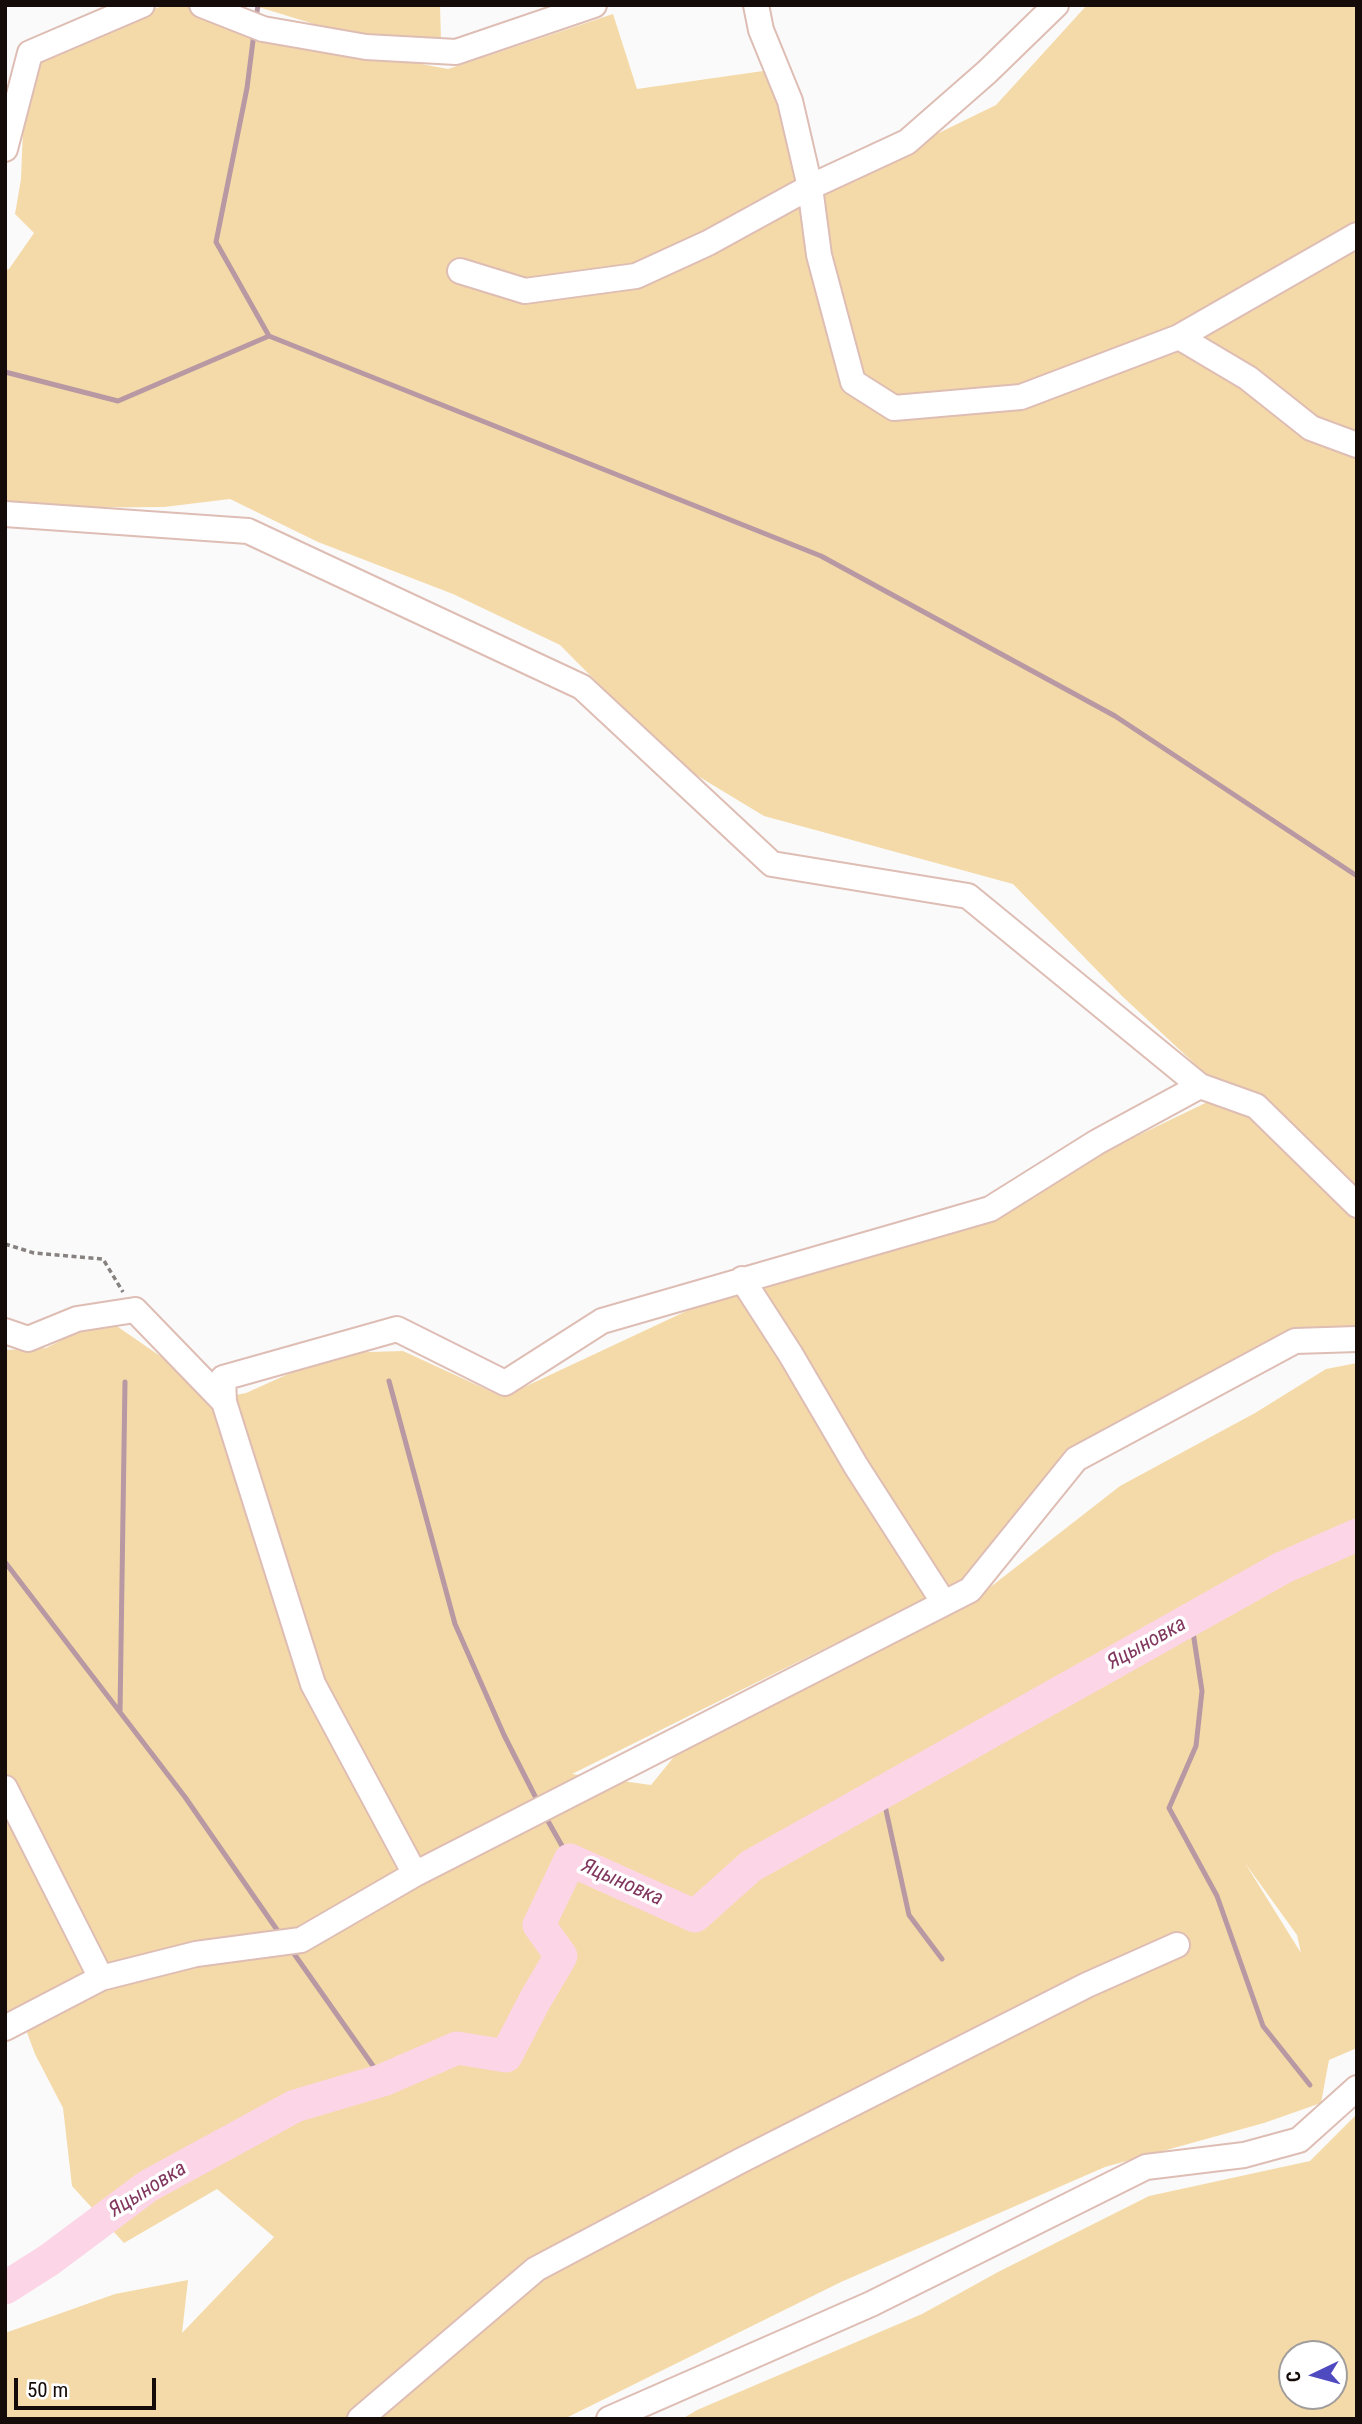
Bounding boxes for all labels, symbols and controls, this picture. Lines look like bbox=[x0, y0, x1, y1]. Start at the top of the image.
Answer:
water label: Яцыновка bbox=[1103, 1612, 1191, 1676]
water label: Яцыновка bbox=[577, 1854, 667, 1912]
water label: Яцыновка bbox=[105, 2156, 191, 2224]
north arrow bbox=[1278, 2340, 1348, 2410]
scale bar bbox=[18, 2364, 159, 2408]
text: С bbox=[1282, 2370, 1306, 2383]
text: 50 m bbox=[27, 2378, 68, 2402]

